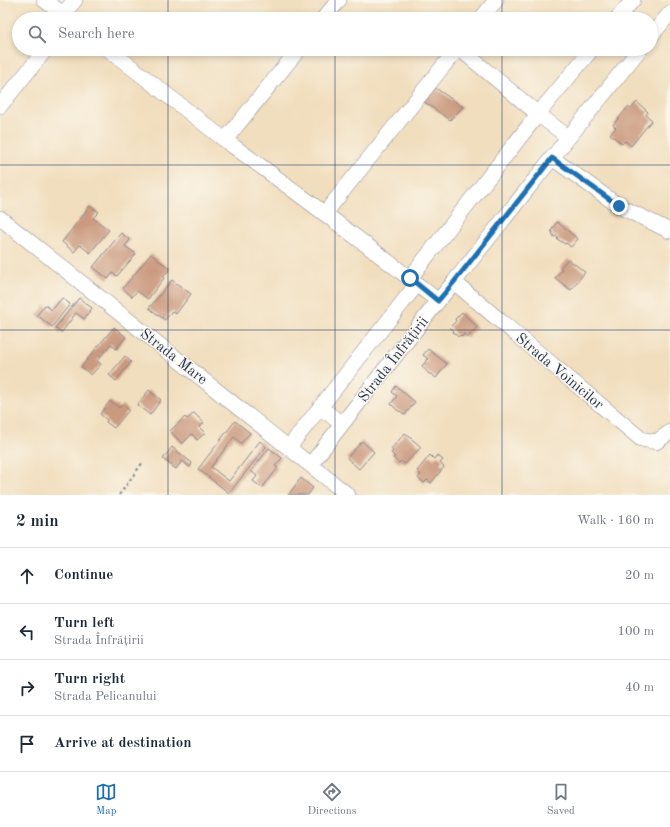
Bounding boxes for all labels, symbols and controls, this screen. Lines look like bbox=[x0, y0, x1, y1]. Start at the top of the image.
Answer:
search box bbox=[12, 12, 658, 56]
icon: search bbox=[26, 23, 48, 45]
text: Search here bbox=[58, 27, 135, 42]
route end bbox=[610, 197, 628, 215]
route start bbox=[401, 269, 419, 287]
street label: Strada Înfrățirii bbox=[354, 313, 432, 405]
street label: Strada Mare bbox=[137, 326, 210, 388]
street label: Strada Voinicilor bbox=[512, 331, 606, 413]
text: 2 min bbox=[16, 513, 59, 530]
text: Walk · 160 m bbox=[577, 514, 654, 527]
icon: ahead bbox=[16, 565, 38, 587]
text: Continue bbox=[54, 568, 113, 583]
text: 20 m bbox=[625, 569, 654, 582]
text: Turn left bbox=[54, 616, 114, 631]
icon: left bbox=[16, 621, 38, 643]
text: 100 m bbox=[617, 625, 654, 638]
text: Strada Înfrățirii bbox=[54, 634, 144, 647]
text: Turn right bbox=[54, 672, 125, 687]
icon: right bbox=[16, 677, 38, 699]
text: 40 m bbox=[625, 681, 654, 694]
text: Strada Pelicanului bbox=[54, 690, 156, 703]
icon: arrive bbox=[16, 733, 38, 755]
text: Arrive at destination bbox=[54, 736, 192, 751]
tab: Map bbox=[95, 781, 117, 819]
tab: Directions bbox=[308, 781, 356, 819]
tab: Saved bbox=[547, 781, 575, 819]

